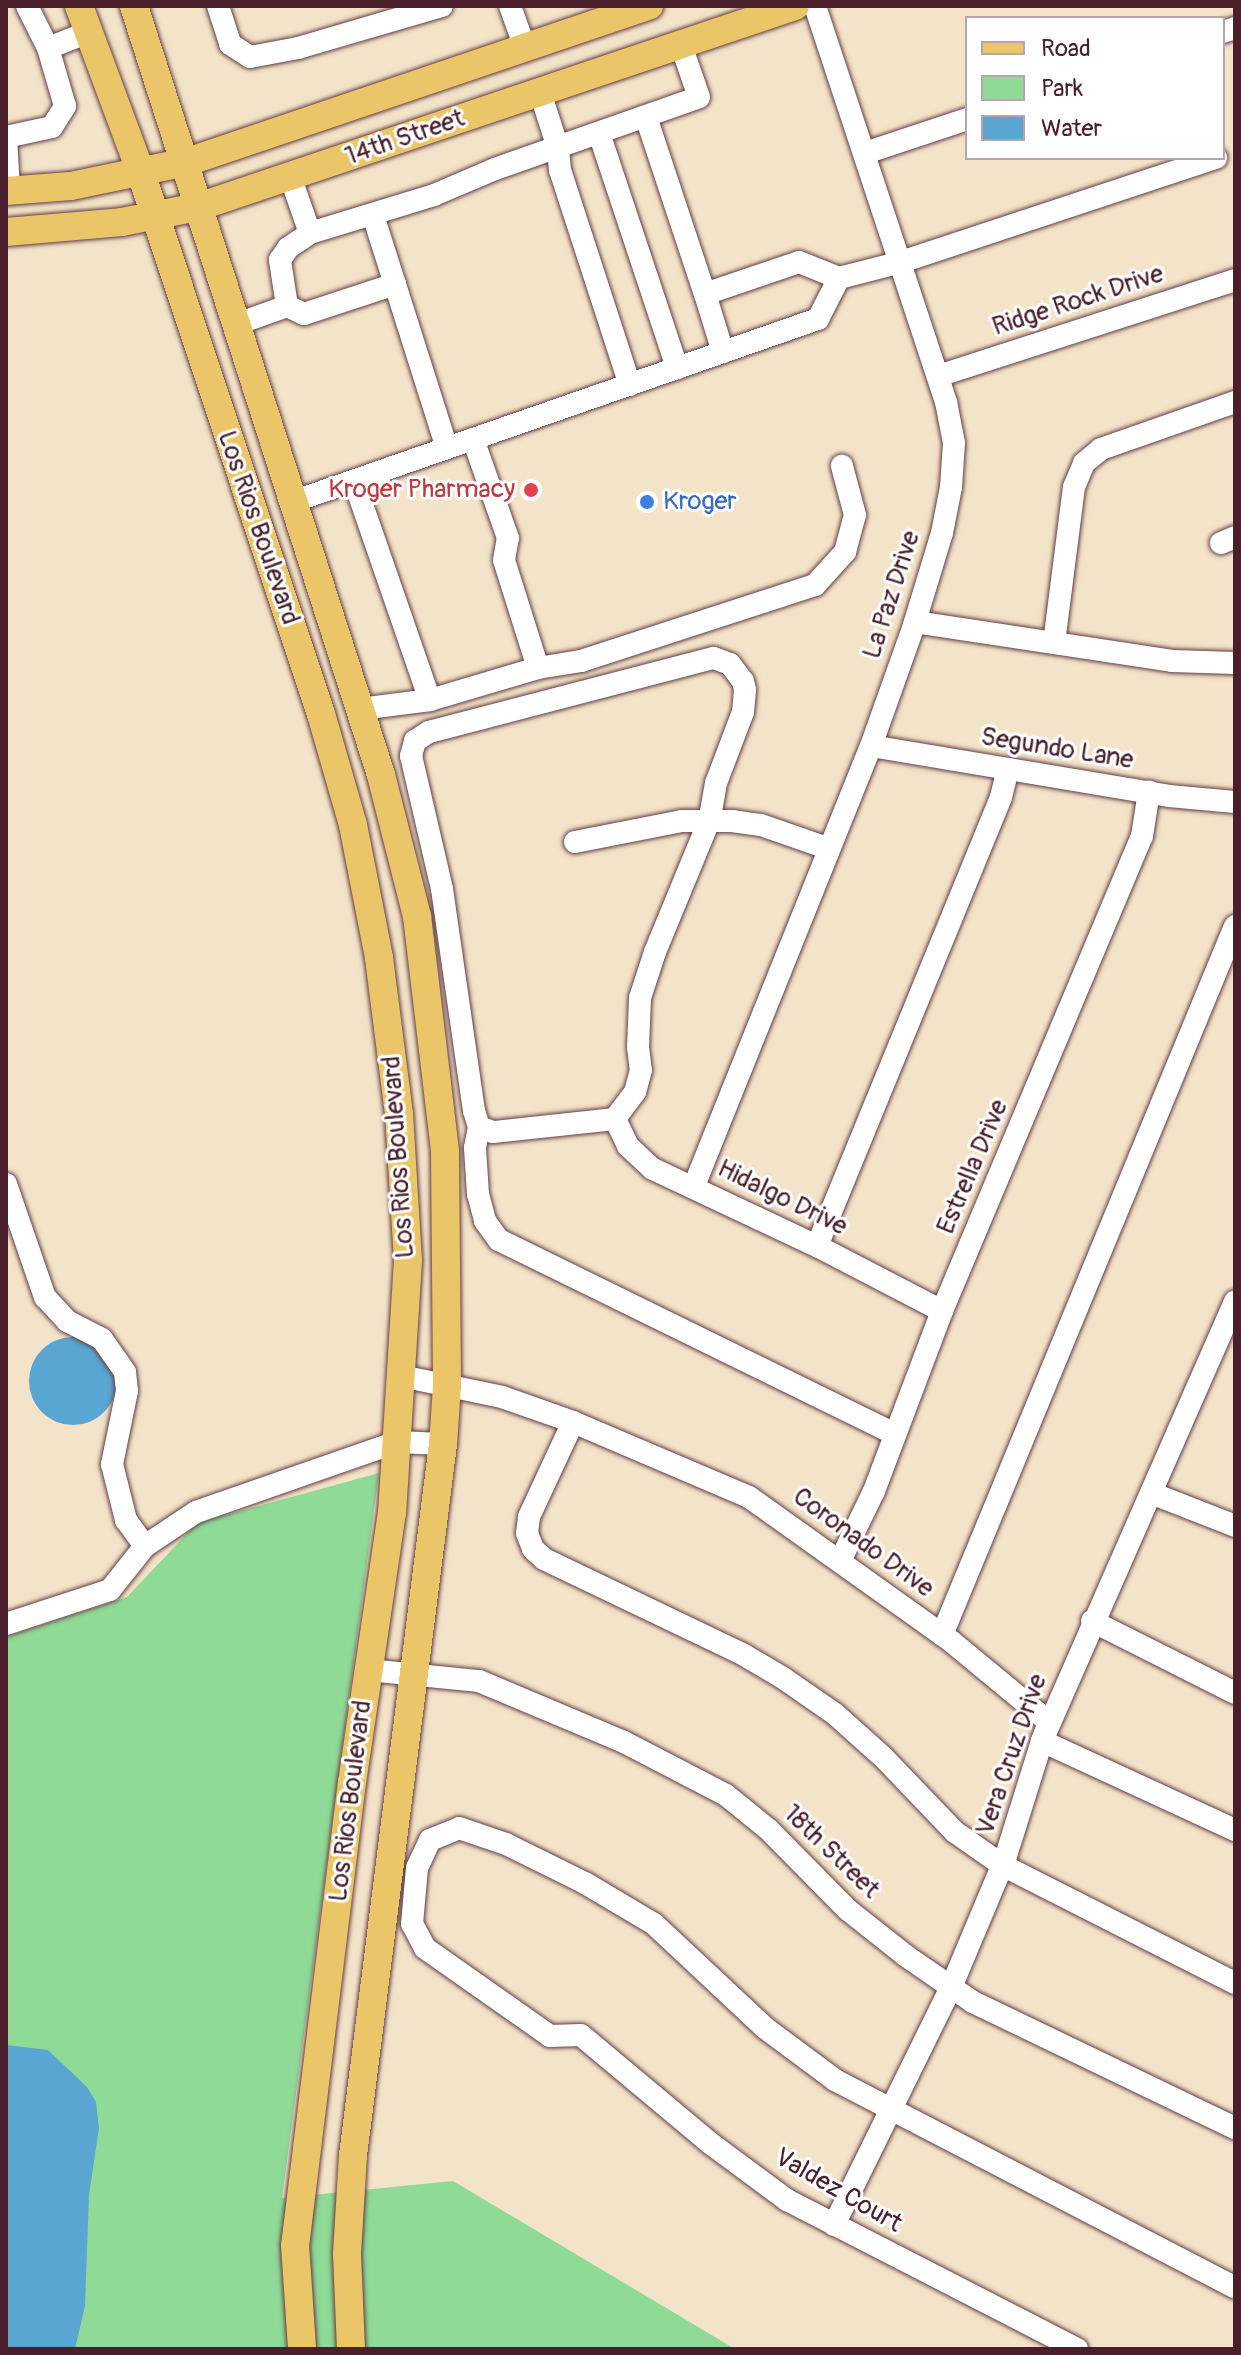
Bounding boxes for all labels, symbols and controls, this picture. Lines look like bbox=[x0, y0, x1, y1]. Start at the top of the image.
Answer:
legend bbox=[965, 16, 1225, 160]
text: Road bbox=[1041, 34, 1091, 63]
text: Park bbox=[1041, 74, 1083, 103]
street label: 14th Street bbox=[341, 103, 469, 173]
text: Water bbox=[1041, 114, 1102, 143]
street label: Ridge Rock Drive bbox=[989, 259, 1167, 343]
street label: Los Rios Boulevard bbox=[210, 427, 306, 629]
place label: Kroger Pharmacy bbox=[328, 474, 515, 506]
marker: Kroger Pharmacy bbox=[522, 481, 540, 499]
place label: Kroger bbox=[663, 486, 737, 518]
marker: Kroger bbox=[638, 493, 656, 511]
street label: La Paz Drive bbox=[857, 527, 927, 663]
street label: Segundo Lane bbox=[978, 722, 1136, 776]
street label: Los Rios Boulevard bbox=[376, 1055, 422, 1259]
street label: Estrella Drive bbox=[931, 1095, 1015, 1239]
street label: Hidalgo Drive bbox=[712, 1153, 852, 1243]
street label: Coronado Drive bbox=[786, 1481, 940, 1605]
street label: Vera Cruz Drive bbox=[970, 1670, 1054, 1840]
street label: Los Rios Boulevard bbox=[323, 1698, 379, 1904]
street label: 18th Street bbox=[776, 1798, 886, 1906]
street label: Valdez Court bbox=[769, 2142, 907, 2240]

